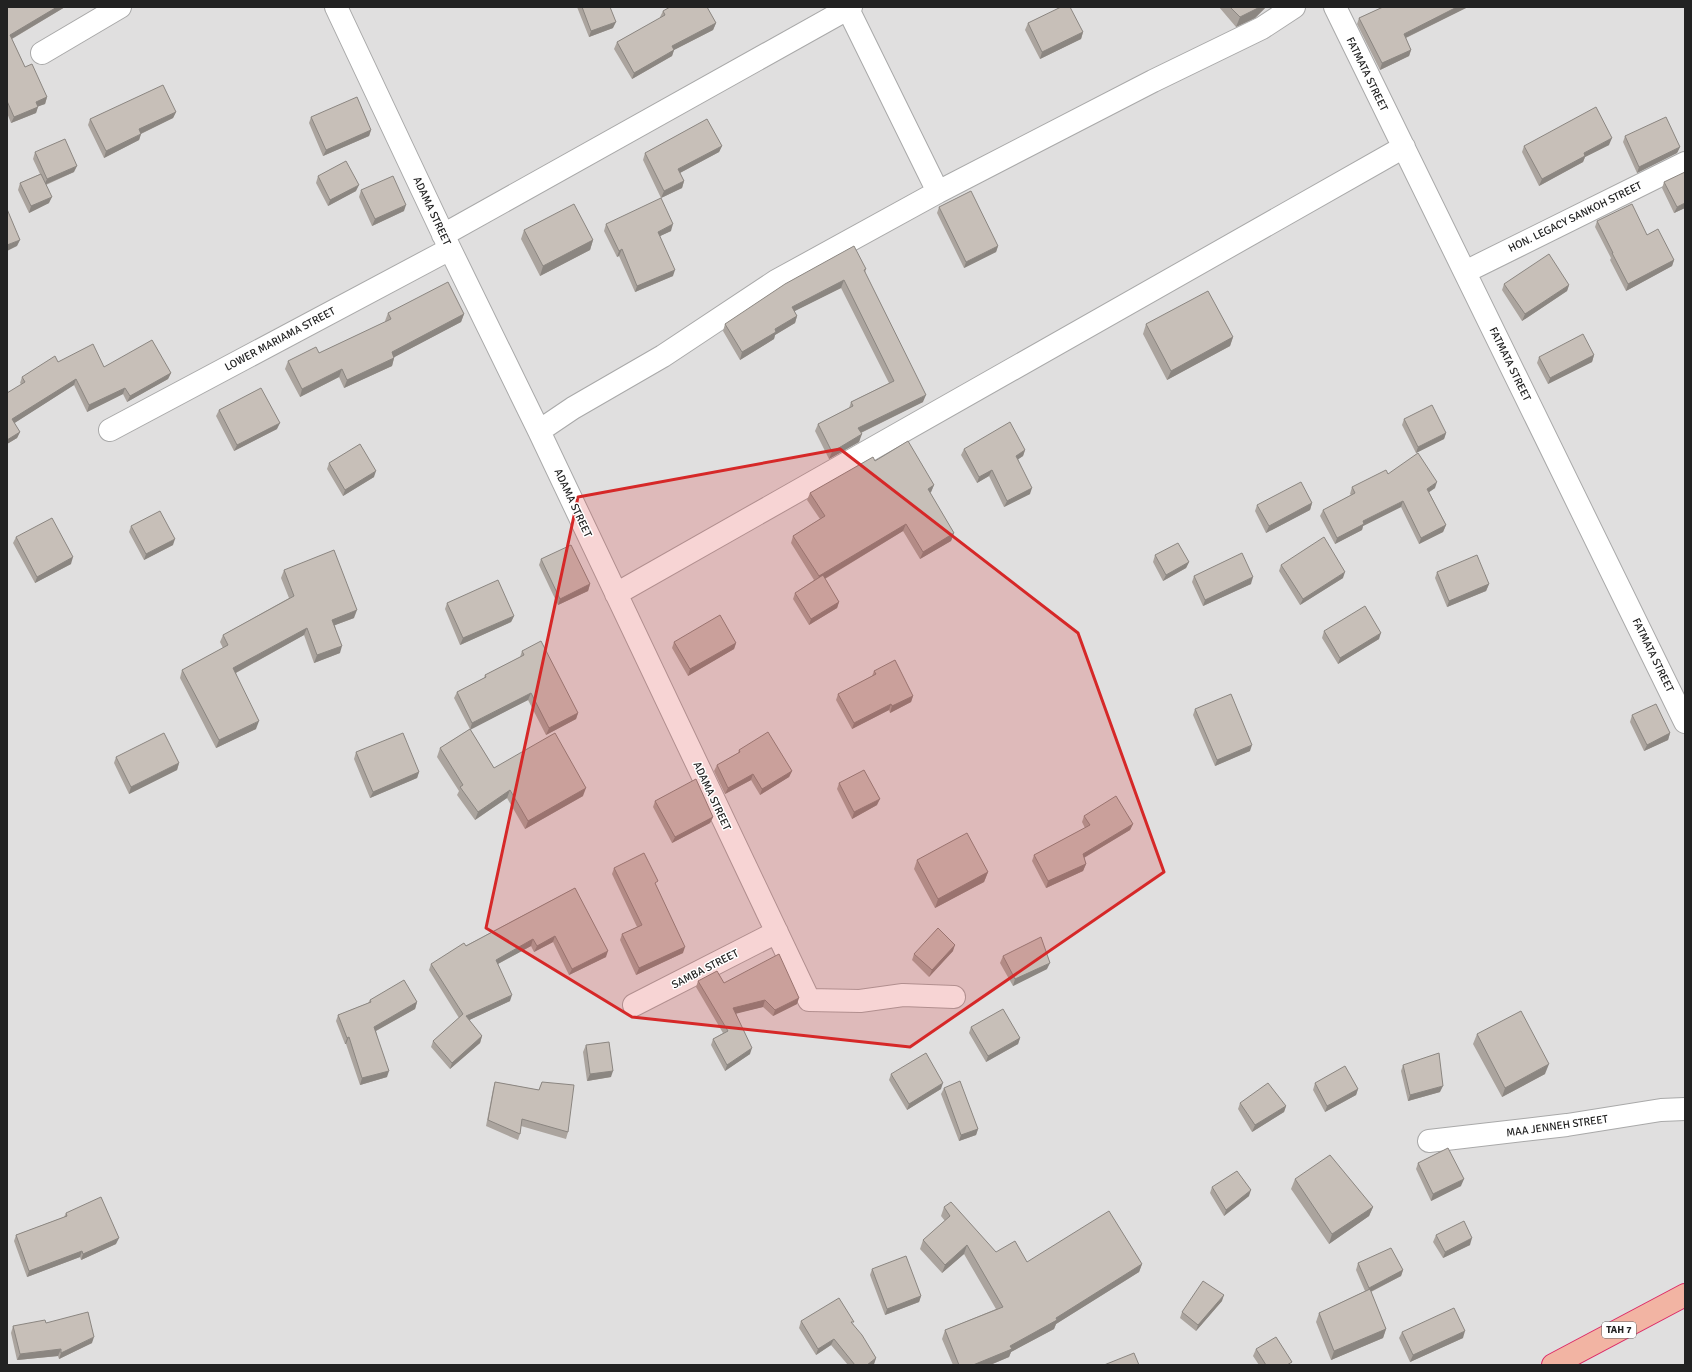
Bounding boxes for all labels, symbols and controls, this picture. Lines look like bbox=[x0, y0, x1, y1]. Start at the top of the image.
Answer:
street label: FATMATA STREET bbox=[1343, 35, 1391, 114]
street label: ADAMA STREET bbox=[410, 175, 454, 248]
street label: HON. LEGACY SANKOH STREET bbox=[1506, 179, 1644, 255]
street label: LOWER MARIAMA STREET bbox=[223, 304, 338, 374]
street label: FATMATA STREET bbox=[1486, 325, 1534, 404]
street label: ADAMA STREET bbox=[551, 467, 595, 540]
street label: FATMATA STREET bbox=[1629, 616, 1677, 695]
street label: ADAMA STREET bbox=[690, 760, 734, 833]
street label: SAMBA STREET bbox=[669, 946, 741, 991]
street label: MAA JENNEH STREET bbox=[1505, 1112, 1609, 1140]
road number: TAH 7 bbox=[1602, 1322, 1636, 1338]

